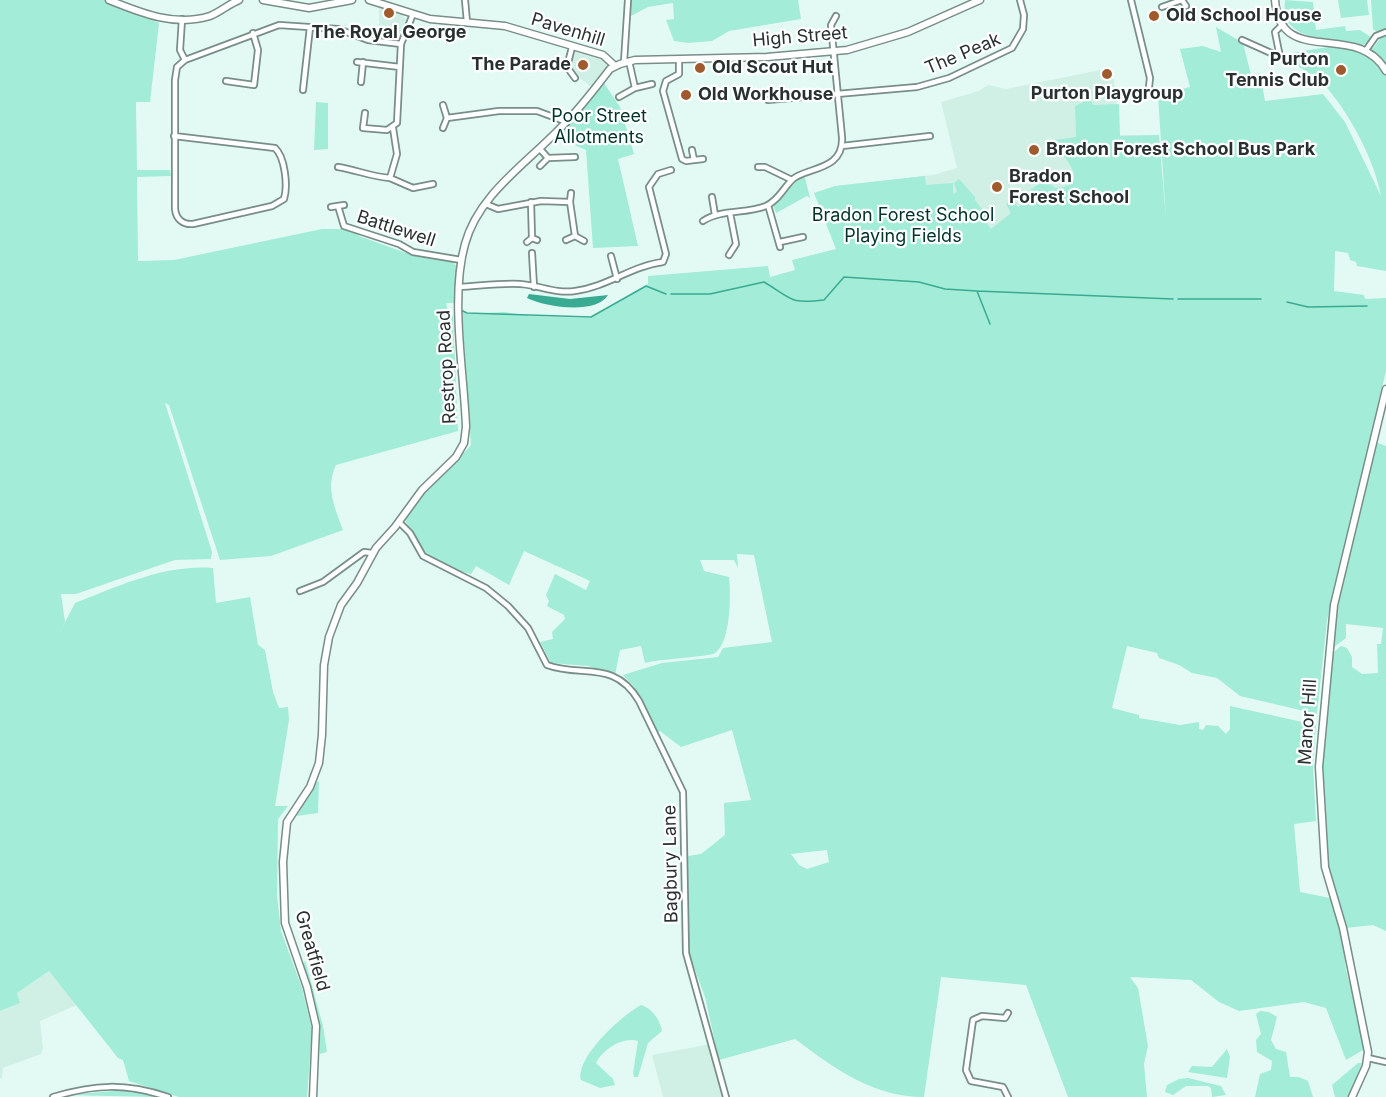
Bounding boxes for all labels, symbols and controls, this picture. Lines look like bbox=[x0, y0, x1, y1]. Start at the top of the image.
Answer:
place label: Old School House bbox=[1166, 5, 1322, 27]
marker: The Royal George bbox=[382, 6, 396, 20]
street label: Pavenhill bbox=[529, 9, 607, 51]
marker: Old School House bbox=[1147, 9, 1161, 23]
place label: The Royal George bbox=[311, 22, 467, 44]
street label: High Street bbox=[752, 22, 848, 52]
street label: The Peak bbox=[922, 28, 1004, 80]
place label: Purton Tennis Club bbox=[1225, 49, 1329, 92]
place label: The Parade bbox=[471, 54, 571, 76]
place label: Old Scout Hut bbox=[712, 57, 833, 79]
marker: The Parade bbox=[576, 58, 590, 72]
marker: Old Scout Hut bbox=[693, 61, 707, 75]
marker: Purton Tennis Club bbox=[1334, 63, 1348, 77]
marker: Purton Playgroup bbox=[1100, 67, 1114, 81]
place label: Purton Playgroup bbox=[1031, 83, 1183, 105]
place label: Old Workhouse bbox=[698, 84, 833, 106]
marker: Old Workhouse bbox=[679, 88, 693, 102]
park label: Poor Street Allotments bbox=[551, 106, 647, 148]
place label: Bradon Forest School Bus Park bbox=[1046, 139, 1315, 161]
marker: Bradon Forest School Bus Park bbox=[1027, 143, 1041, 157]
place label: Bradon Forest School bbox=[1009, 166, 1129, 208]
marker: Bradon Forest School bbox=[990, 180, 1004, 194]
park label: Bradon Forest School Playing Fields bbox=[812, 205, 994, 248]
street label: Battlewell bbox=[354, 206, 438, 252]
street label: Restrop Road bbox=[433, 310, 461, 424]
street label: Manor Hill bbox=[1294, 678, 1322, 766]
street label: Bagbury Lane bbox=[659, 805, 683, 923]
street label: Greatfield bbox=[290, 908, 334, 994]

